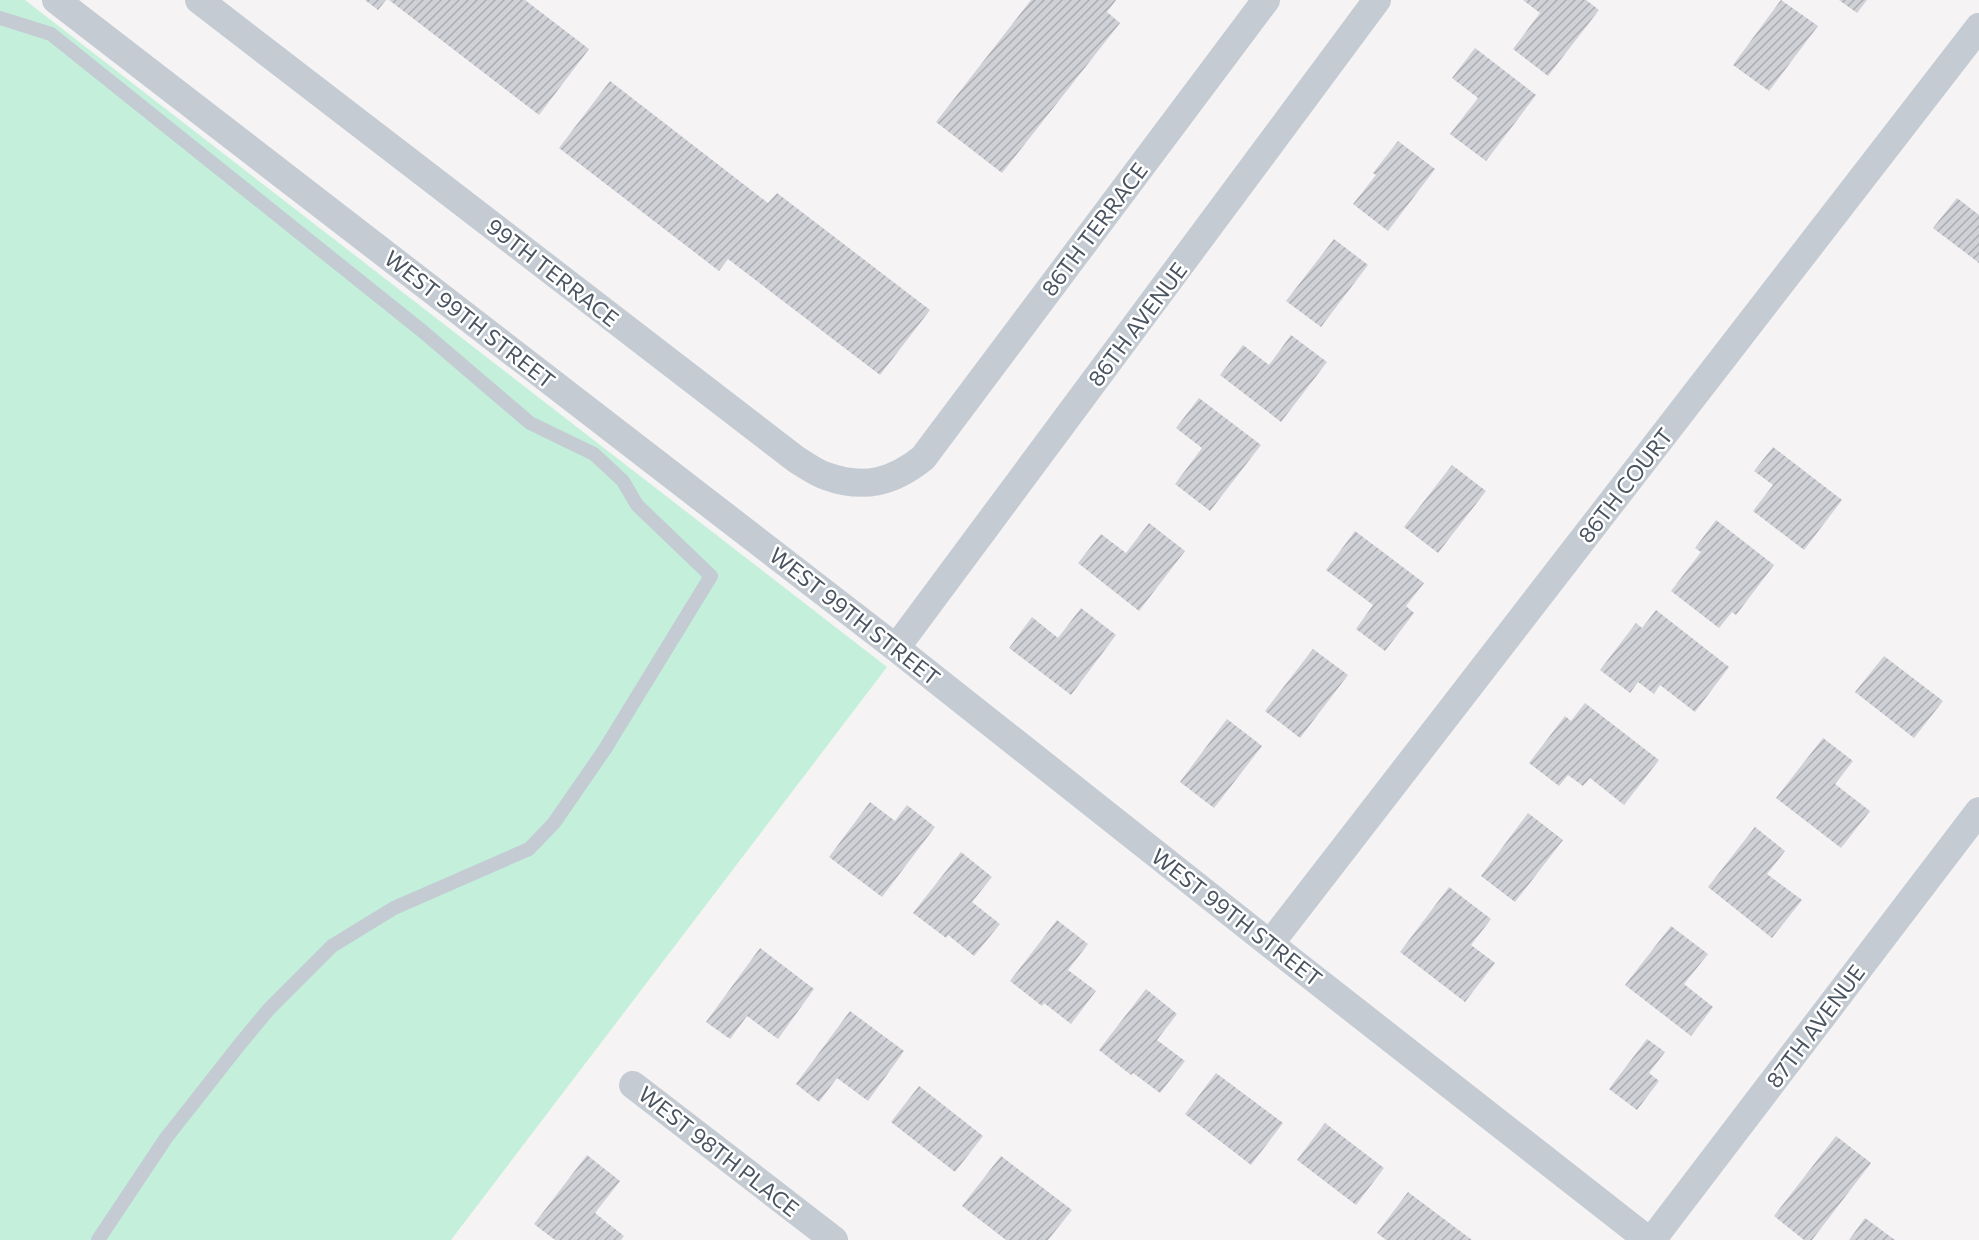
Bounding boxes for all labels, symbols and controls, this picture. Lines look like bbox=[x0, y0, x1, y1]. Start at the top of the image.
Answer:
street label: 86TH TERRACE bbox=[1035, 157, 1153, 301]
street label: 99TH TERRACE bbox=[482, 212, 624, 332]
street label: WEST 99TH STREET bbox=[379, 244, 561, 394]
street label: 86TH AVENUE bbox=[1082, 257, 1192, 391]
street label: 86TH COURT bbox=[1572, 422, 1678, 548]
street label: WEST 99TH STREET bbox=[764, 541, 946, 691]
street label: WEST 99TH STREET bbox=[1146, 842, 1328, 992]
street label: 87TH AVENUE bbox=[1760, 959, 1870, 1093]
street label: WEST 98TH PLACE bbox=[633, 1080, 805, 1222]

